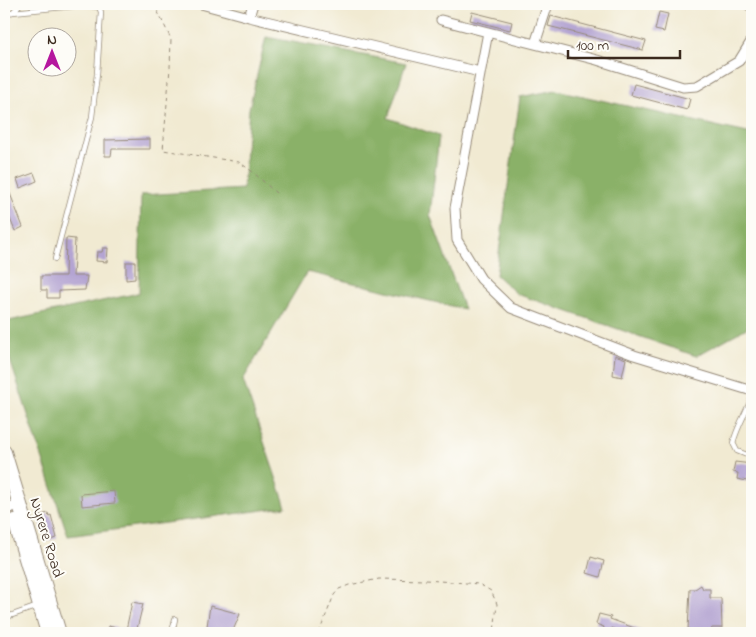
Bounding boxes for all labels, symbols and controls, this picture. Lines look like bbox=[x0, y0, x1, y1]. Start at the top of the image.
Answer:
north arrow bbox=[28, 28, 78, 78]
scale bar bbox=[568, 28, 681, 60]
text: N bbox=[47, 30, 57, 51]
text: 100 m bbox=[576, 35, 609, 57]
street label: Nyrere Road bbox=[23, 495, 70, 581]

